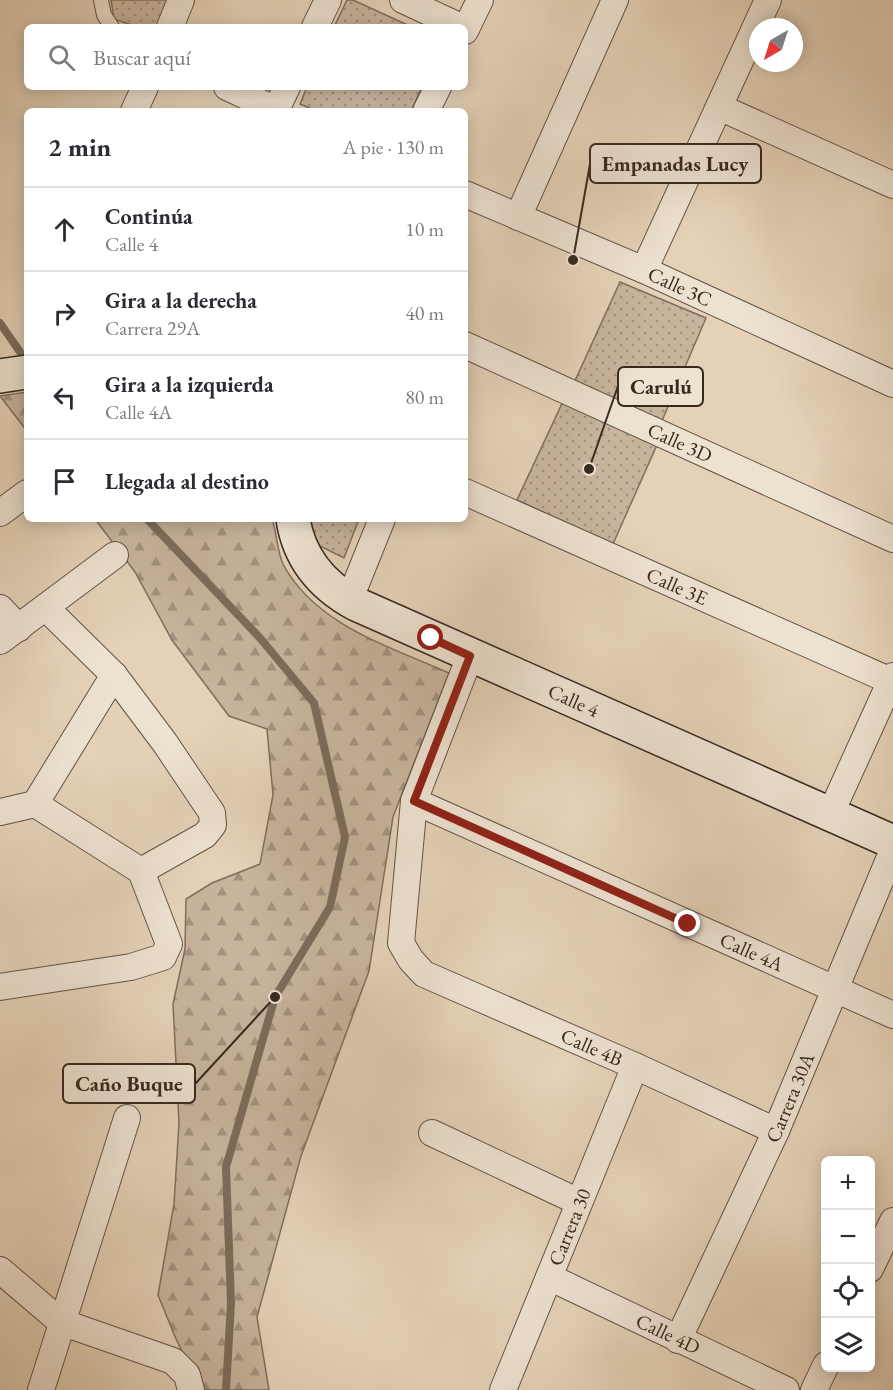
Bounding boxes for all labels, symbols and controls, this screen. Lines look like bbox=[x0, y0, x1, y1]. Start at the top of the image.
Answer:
north arrow bbox=[749, 18, 803, 72]
search box bbox=[24, 24, 468, 90]
icon: search bbox=[45, 41, 78, 74]
text: Buscar aquí bbox=[93, 43, 191, 72]
text: 2 min bbox=[48, 130, 111, 164]
text: A pie · 130 m bbox=[343, 134, 444, 160]
callout: Empanadas Lucy bbox=[590, 144, 761, 183]
text: Empanadas Lucy bbox=[602, 150, 749, 177]
text: Continúa bbox=[105, 202, 193, 231]
icon: ahead bbox=[48, 213, 81, 246]
text: 10 m bbox=[405, 216, 444, 242]
text: Calle 4 bbox=[105, 231, 158, 257]
street label: Calle 3C bbox=[644, 261, 716, 312]
text: Gira a la derecha bbox=[105, 286, 257, 315]
icon: right bbox=[48, 297, 81, 330]
text: 40 m bbox=[405, 300, 444, 326]
text: Carrera 29A bbox=[105, 315, 200, 341]
callout: Carulú bbox=[618, 367, 703, 406]
text: Gira a la izquierda bbox=[105, 370, 274, 399]
text: Carulú bbox=[630, 373, 692, 400]
icon: left bbox=[48, 381, 81, 414]
text: 80 m bbox=[405, 384, 444, 410]
text: Calle 4A bbox=[105, 399, 172, 425]
street label: Calle 3D bbox=[643, 416, 716, 468]
icon: arrive bbox=[48, 465, 81, 498]
text: Llegada al destino bbox=[105, 467, 269, 496]
street label: Calle 3E bbox=[642, 561, 712, 611]
route start bbox=[417, 624, 443, 650]
street label: Calle 4 bbox=[544, 678, 604, 723]
route end bbox=[674, 910, 700, 936]
street label: Calle 4A bbox=[716, 926, 788, 978]
street label: Calle 4B bbox=[557, 1022, 627, 1072]
street label: Carrera 30A bbox=[759, 1049, 820, 1147]
callout: Caño Buque bbox=[63, 1064, 195, 1103]
text: Caño Buque bbox=[75, 1070, 183, 1097]
map controls bbox=[821, 1156, 875, 1372]
button: + bbox=[821, 1156, 875, 1210]
street label: Carrera 30 bbox=[542, 1184, 597, 1270]
button: − bbox=[821, 1210, 875, 1264]
button: locate bbox=[821, 1264, 875, 1318]
street label: Calle 4D bbox=[632, 1307, 705, 1360]
button: layers bbox=[821, 1318, 875, 1372]

